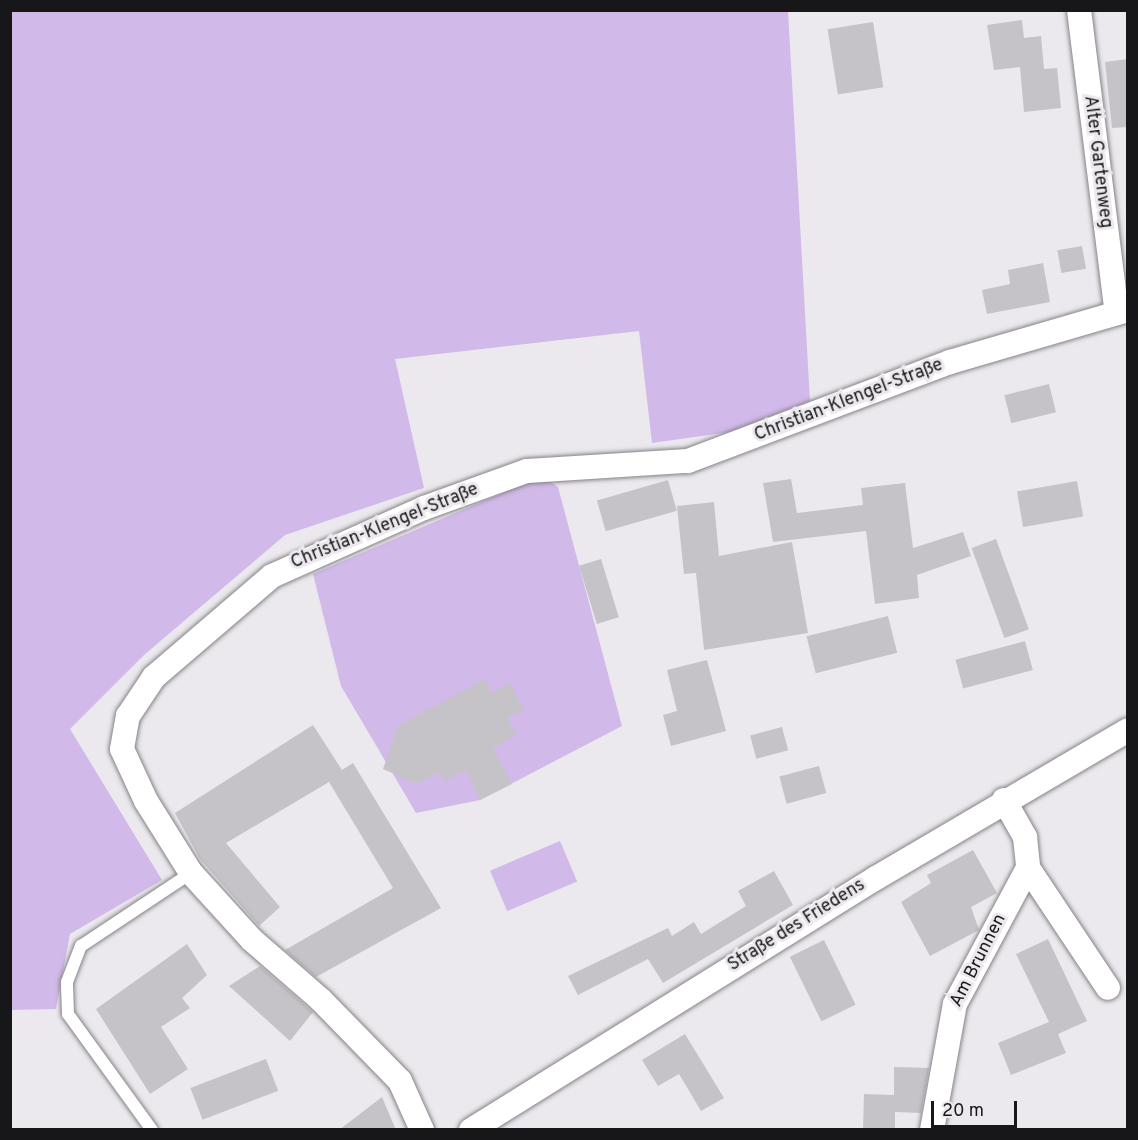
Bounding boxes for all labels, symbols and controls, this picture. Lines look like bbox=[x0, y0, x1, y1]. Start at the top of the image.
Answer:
street label: Alter Gartenweg bbox=[1078, 95, 1116, 229]
street label: Christian-Klengel-Straße bbox=[752, 355, 946, 447]
street label: Christian-Klengel-Straße bbox=[288, 479, 482, 575]
street label: Straße des Friedens bbox=[724, 875, 870, 977]
street label: Am Brunnen bbox=[946, 911, 1012, 1011]
scale bar bbox=[934, 1089, 1020, 1127]
text: 20 m bbox=[942, 1100, 984, 1123]

